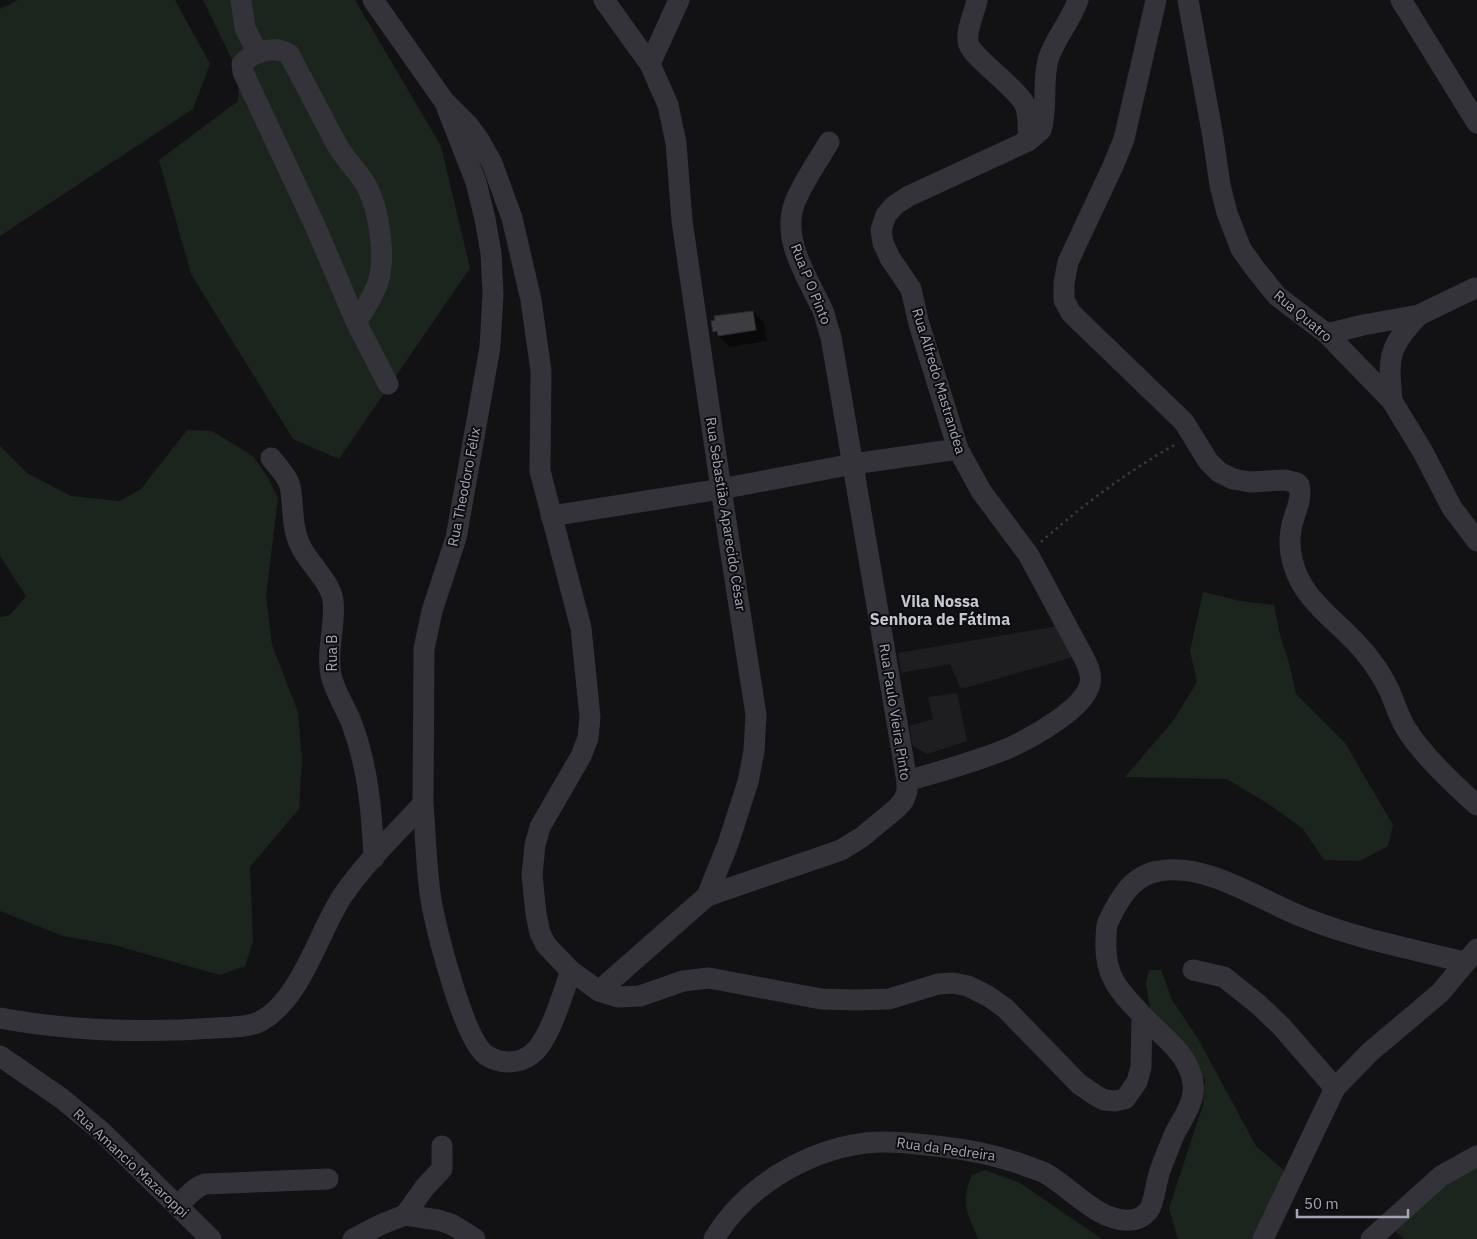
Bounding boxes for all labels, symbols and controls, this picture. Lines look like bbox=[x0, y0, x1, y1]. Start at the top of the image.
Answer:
street label: Rua P O Pinto bbox=[787, 241, 835, 327]
street label: Rua Quatro bbox=[1270, 286, 1336, 346]
street label: Rua Alfredo Mastrandea bbox=[908, 306, 970, 456]
street label: Rua Sebastião Aparecido César bbox=[702, 416, 750, 612]
street label: Rua Theodoro Félix bbox=[444, 426, 484, 548]
district label: Vila Nossa Senhora de Fátima bbox=[870, 591, 1010, 629]
street label: Rua B bbox=[323, 635, 341, 671]
street label: Rua Paulo Vieira Pinto bbox=[875, 642, 915, 782]
street label: Rua Amancio Mazaroppi bbox=[69, 1105, 193, 1221]
street label: Rua da Pedreira bbox=[896, 1133, 997, 1165]
scale bar bbox=[1297, 1186, 1408, 1218]
text: 50 m bbox=[1304, 1194, 1339, 1213]

